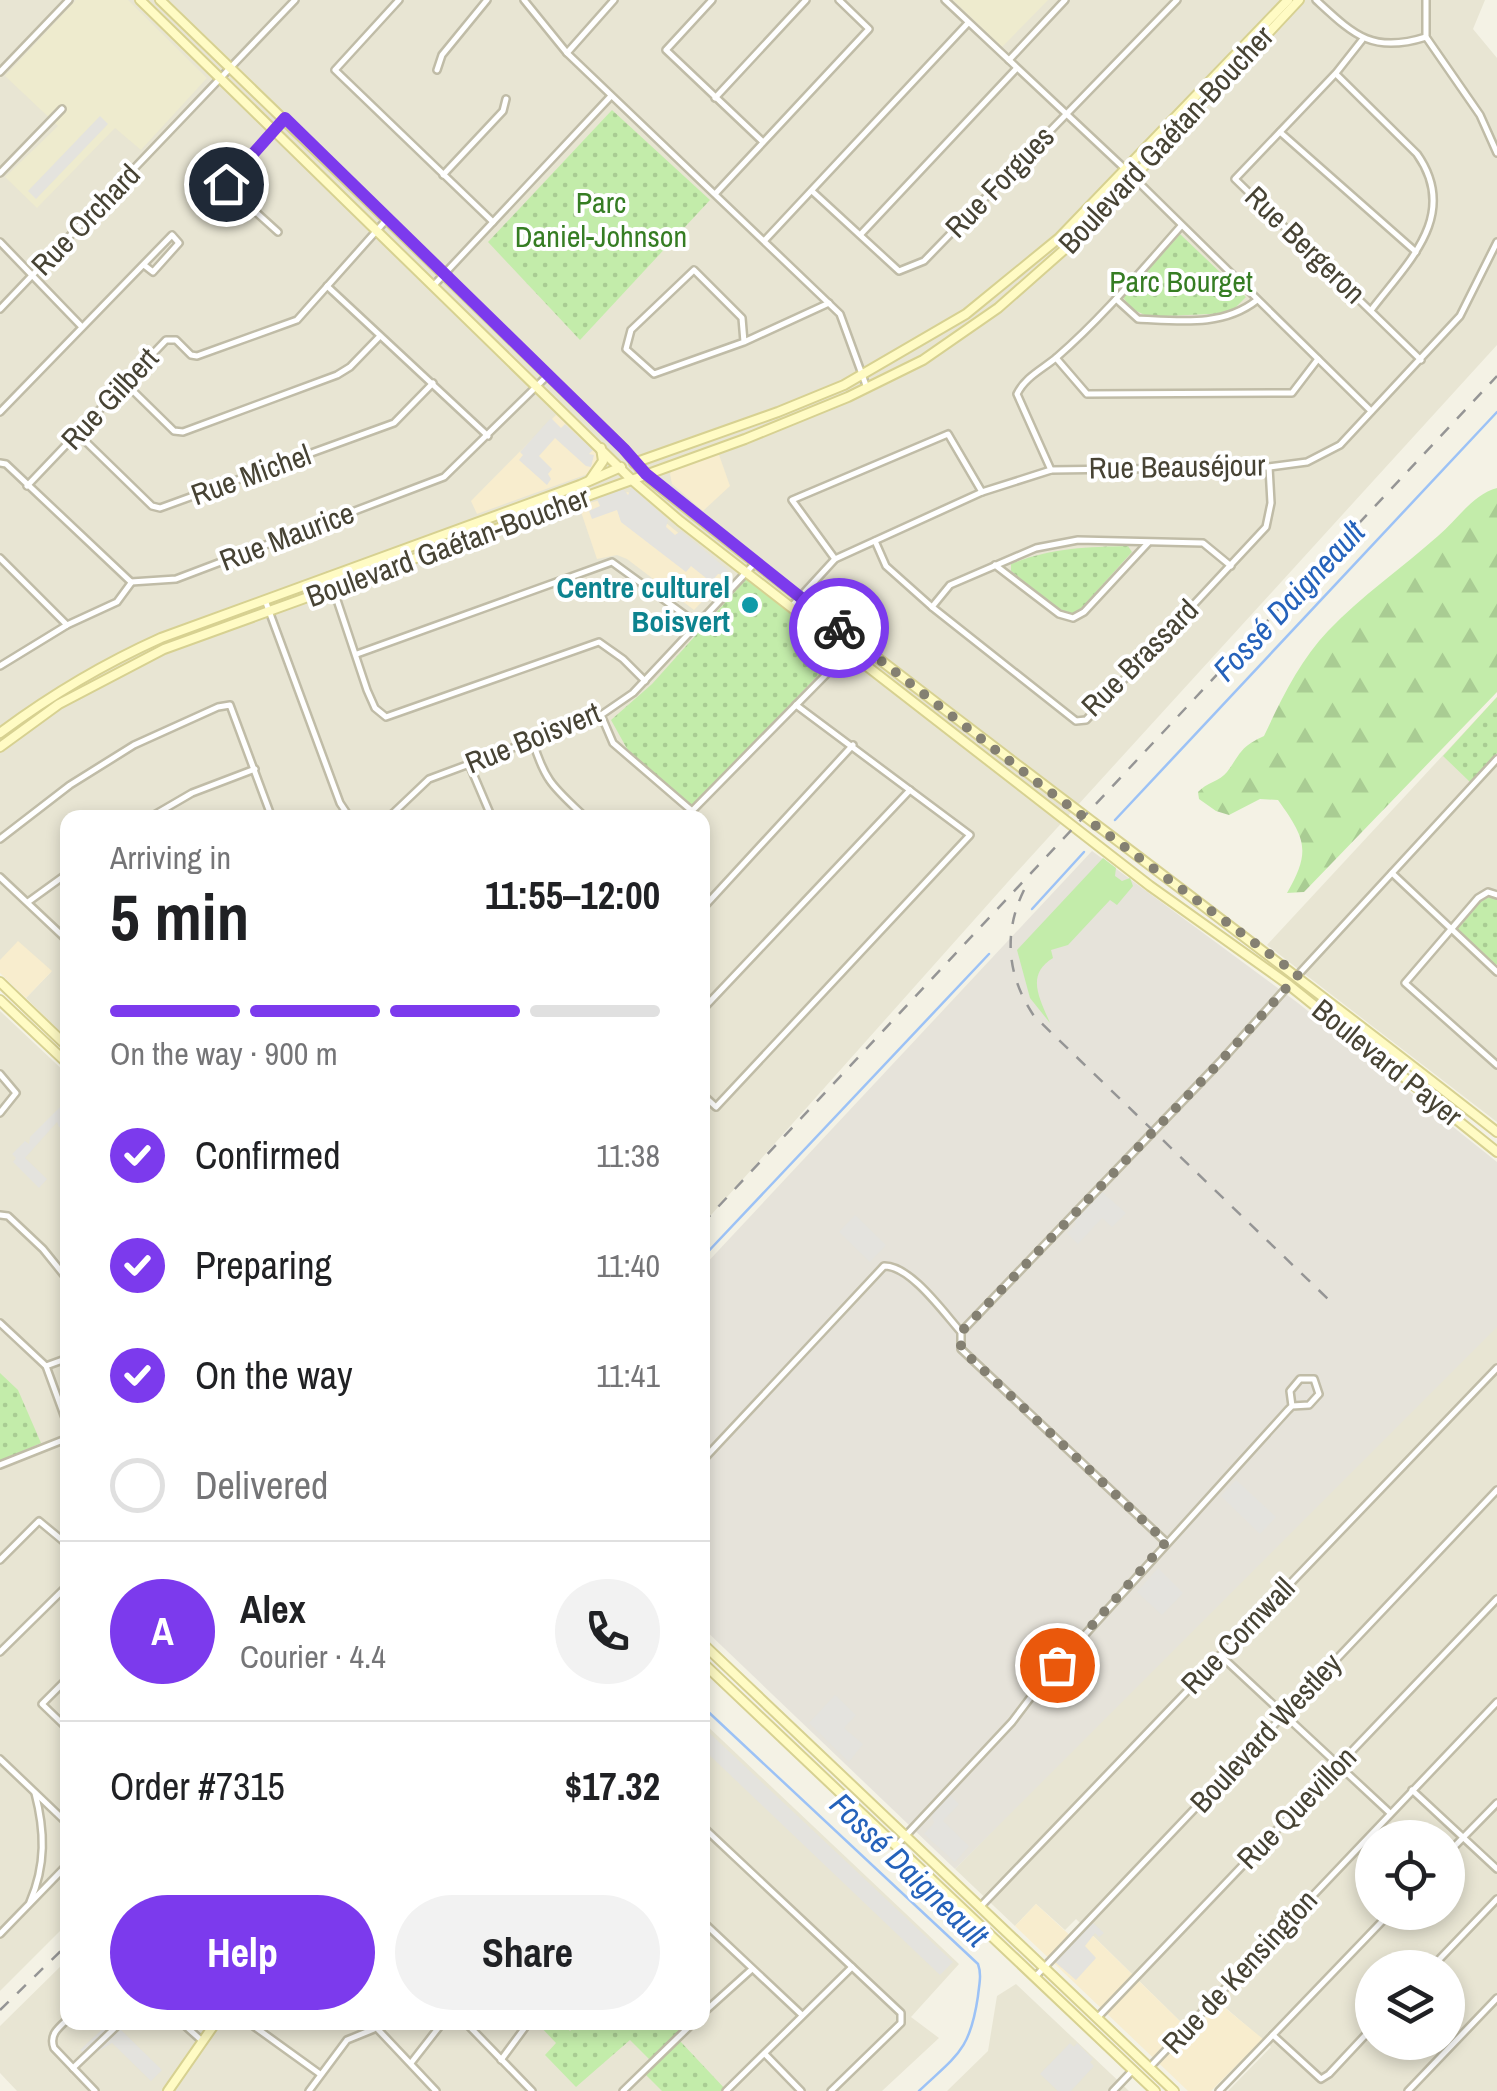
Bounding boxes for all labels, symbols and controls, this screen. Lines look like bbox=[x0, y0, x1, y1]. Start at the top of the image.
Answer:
street label: Boulevard Gaétan-Boucher bbox=[1049, 16, 1282, 262]
street label: Rue Forgues bbox=[936, 117, 1063, 246]
pin bbox=[184, 142, 269, 227]
street label: Rue Orchard bbox=[22, 155, 149, 284]
icon: home bbox=[199, 157, 254, 212]
street label: Rue Bergeron bbox=[1237, 177, 1375, 312]
park label: Parc Daniel-Johnson bbox=[515, 182, 687, 256]
park label: Parc Bourget bbox=[1109, 261, 1253, 301]
street label: Rue Gilbert bbox=[52, 339, 167, 458]
street label: Rue Michel bbox=[185, 434, 316, 514]
street label: Rue Beauséjour bbox=[1088, 444, 1266, 488]
street label: Boulevard Gaétan-Boucher bbox=[301, 476, 595, 616]
street label: Rue Maurice bbox=[214, 492, 360, 580]
water label: Fossé Daigneault bbox=[1203, 511, 1375, 690]
place label: Centre culturel Boisvert bbox=[556, 567, 730, 641]
courier bbox=[789, 578, 889, 678]
street label: Rue Brassard bbox=[1072, 590, 1207, 725]
marker: Centre culturel Boisvert bbox=[739, 594, 761, 616]
icon: bike bbox=[812, 601, 867, 656]
street label: Rue Boisvert bbox=[459, 692, 606, 782]
text: Arriving in bbox=[110, 836, 231, 879]
text: 11:55–12:00 bbox=[485, 870, 660, 921]
text: 5 min bbox=[110, 873, 249, 960]
street label: Boulevard Payer bbox=[1304, 989, 1472, 1135]
text: On the way · 900 m bbox=[110, 1032, 338, 1075]
icon: check bbox=[110, 1128, 165, 1183]
text: Confirmed bbox=[195, 1130, 340, 1181]
text: 11:38 bbox=[596, 1134, 660, 1177]
icon: check bbox=[110, 1238, 165, 1293]
text: Preparing bbox=[195, 1240, 332, 1291]
text: 11:40 bbox=[596, 1244, 660, 1287]
icon: check bbox=[110, 1348, 165, 1403]
text: On the way bbox=[195, 1350, 353, 1401]
text: 11:41 bbox=[596, 1354, 660, 1397]
text: Delivered bbox=[195, 1460, 328, 1511]
street label: Rue Cornwall bbox=[1172, 1568, 1303, 1702]
button: phone bbox=[555, 1579, 660, 1684]
text: Alex bbox=[240, 1584, 306, 1635]
text: A bbox=[151, 1606, 174, 1657]
pin bbox=[1015, 1623, 1100, 1708]
text: Courier · 4.4 bbox=[240, 1635, 386, 1678]
icon: bag bbox=[1030, 1638, 1085, 1693]
street label: Boulevard Westley bbox=[1181, 1643, 1350, 1821]
street label: Rue Quevillon bbox=[1228, 1737, 1365, 1877]
text: Order #7315 bbox=[110, 1761, 285, 1812]
text: $17.32 bbox=[565, 1761, 660, 1812]
water label: Fossé Daigneault bbox=[821, 1783, 998, 1957]
map controls bbox=[1355, 1820, 1465, 2060]
button: locate bbox=[1355, 1820, 1465, 1930]
street label: Rue de Kensington bbox=[1153, 1881, 1326, 2062]
button: Help bbox=[110, 1895, 375, 2010]
button: Share bbox=[395, 1895, 660, 2010]
button: layers bbox=[1355, 1950, 1465, 2060]

